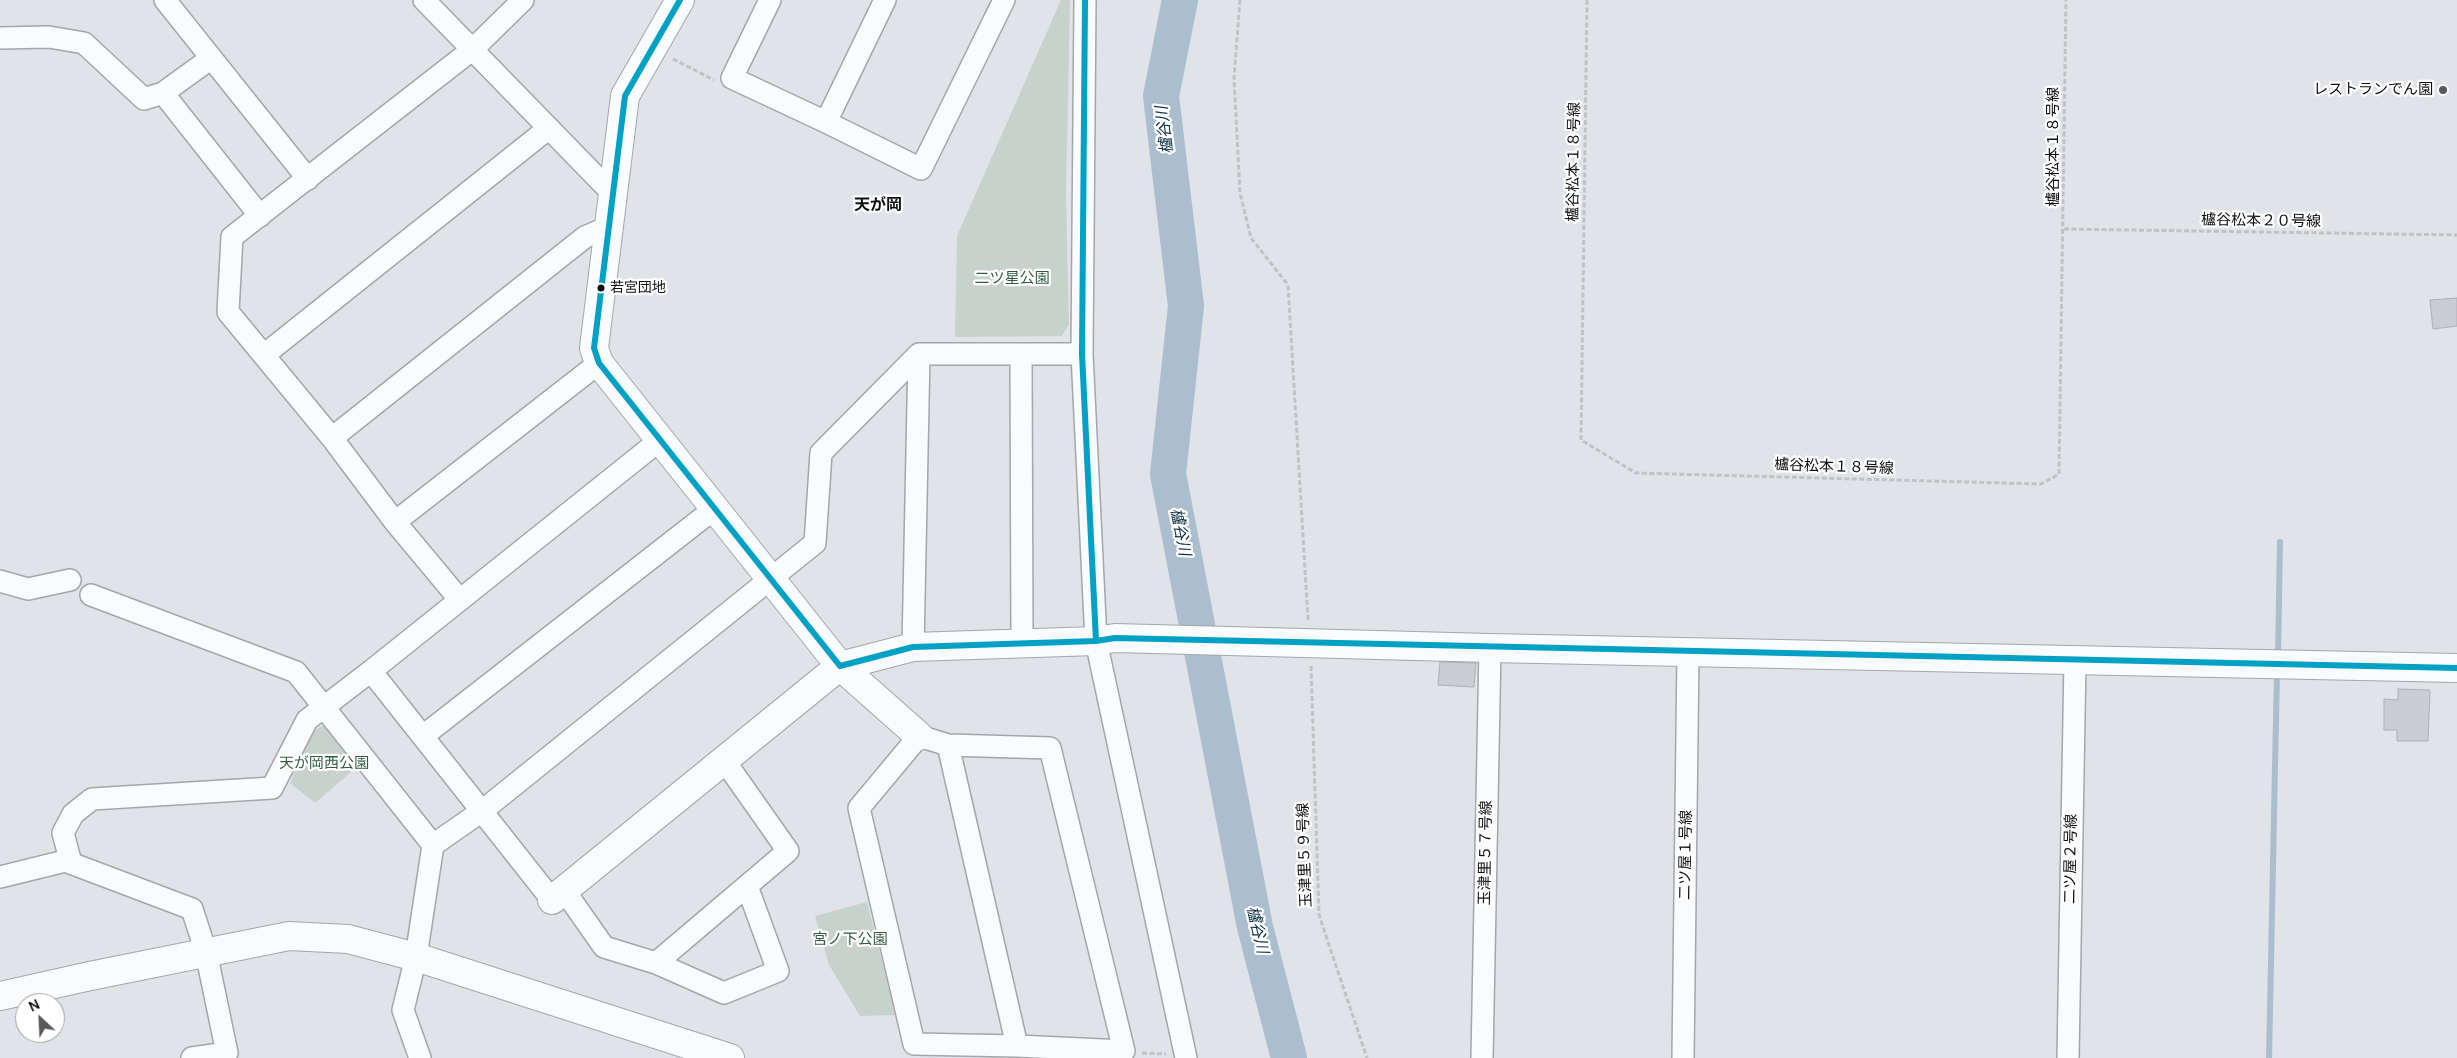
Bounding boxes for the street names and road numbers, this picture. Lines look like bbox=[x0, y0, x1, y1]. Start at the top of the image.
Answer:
street label: 櫨谷松本１８号線 bbox=[2045, 87, 2063, 207]
street label: 櫨谷松本１８号線 bbox=[1564, 102, 1584, 222]
street label: 櫨谷松本２０号線 bbox=[2201, 211, 2321, 231]
street label: 櫨谷松本１８号線 bbox=[1774, 456, 1894, 478]
street label: 玉津里５７号線 bbox=[1476, 800, 1496, 906]
street label: 玉津里５９号線 bbox=[1294, 802, 1316, 908]
street label: 二ツ屋１号線 bbox=[1676, 810, 1696, 900]
street label: 二ツ屋２号線 bbox=[2061, 814, 2081, 904]

